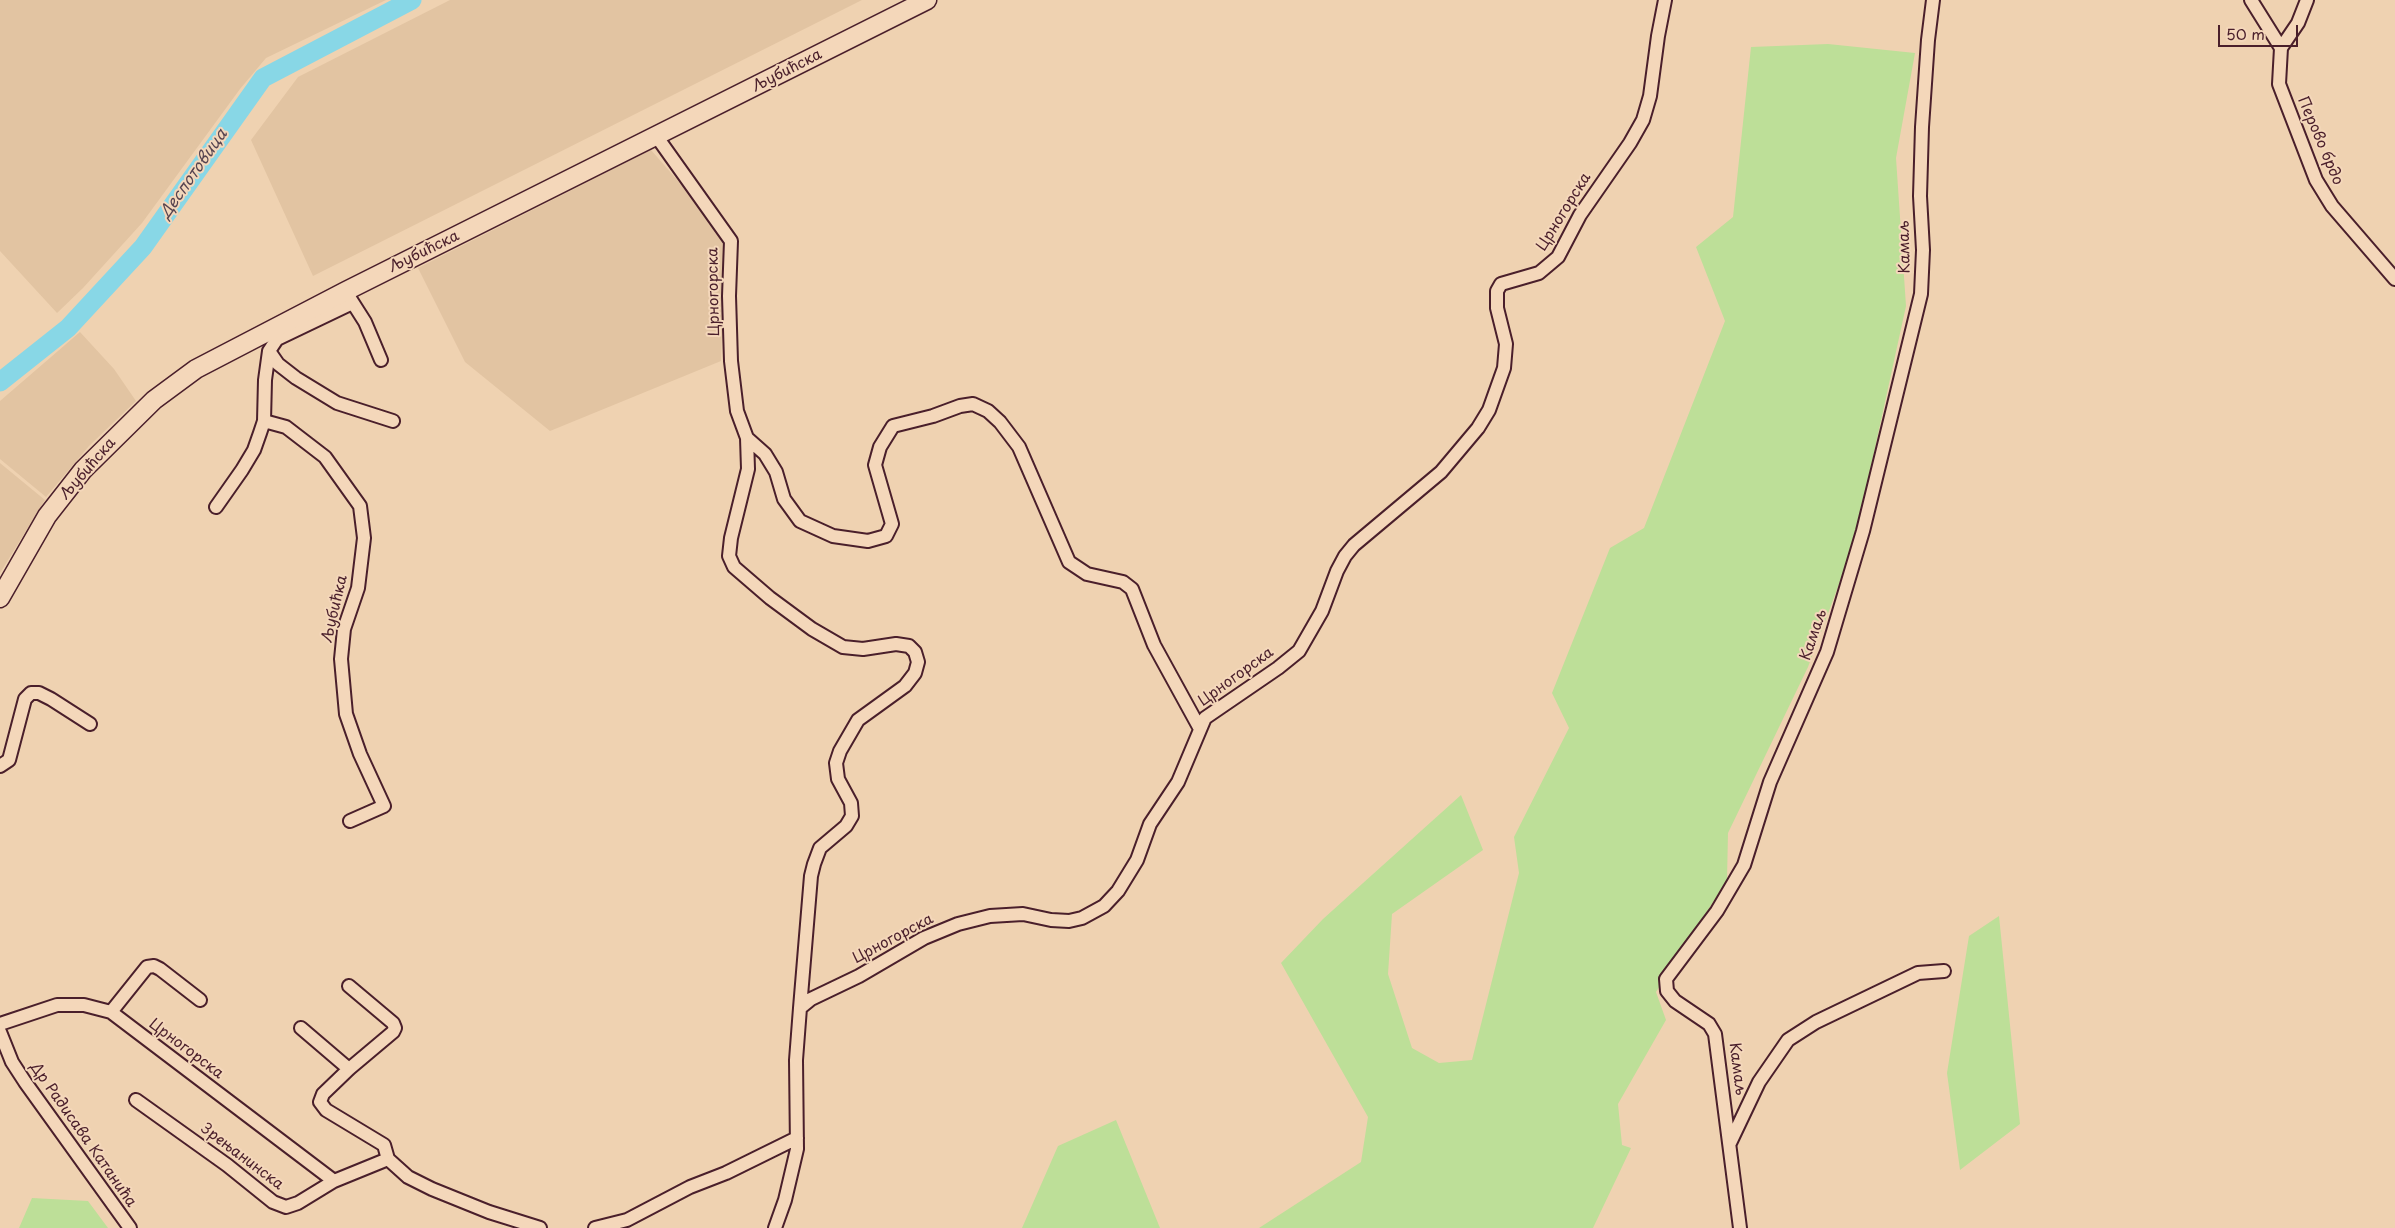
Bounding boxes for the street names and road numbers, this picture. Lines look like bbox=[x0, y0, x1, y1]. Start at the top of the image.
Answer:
street label: Љубићска bbox=[749, 46, 825, 96]
street label: Перово брдо bbox=[2293, 94, 2347, 188]
street label: Црногорска bbox=[1533, 170, 1595, 254]
street label: Камаљ bbox=[1896, 220, 1914, 274]
street label: Љубићска bbox=[386, 227, 462, 277]
street label: Црногорска bbox=[704, 247, 724, 337]
street label: Љубићска bbox=[56, 434, 120, 504]
street label: Љубићка bbox=[319, 573, 351, 645]
street label: Камаљ bbox=[1797, 607, 1831, 663]
street label: Црногорска bbox=[1195, 644, 1277, 710]
street label: Црногорска bbox=[850, 910, 936, 968]
street label: Црногорска bbox=[145, 1015, 227, 1083]
street label: Камаљ bbox=[1725, 1042, 1749, 1096]
street label: Др Радисава Катанића bbox=[26, 1059, 140, 1211]
street label: Зрењанинска bbox=[197, 1120, 287, 1194]

